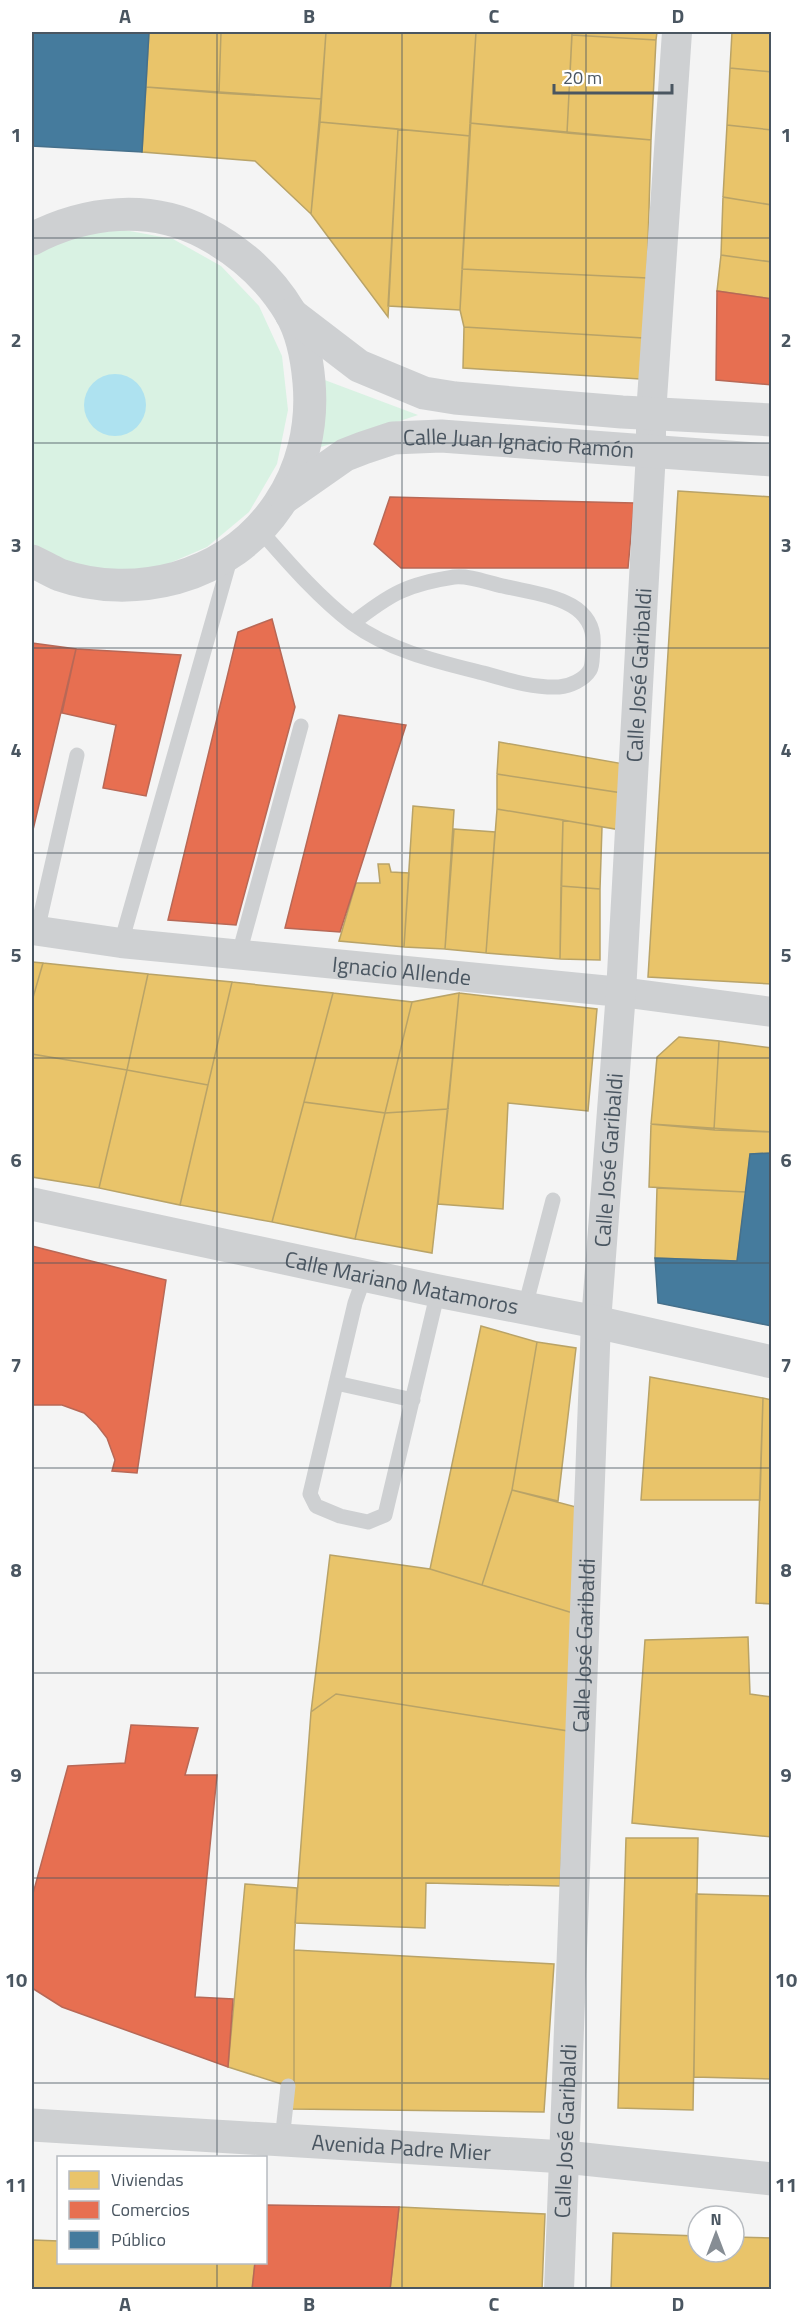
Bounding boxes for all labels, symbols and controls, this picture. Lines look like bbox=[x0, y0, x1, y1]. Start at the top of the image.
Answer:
text: A bbox=[119, 0, 131, 31]
text: B bbox=[303, 0, 315, 31]
text: C bbox=[489, 0, 500, 31]
text: D bbox=[672, 0, 684, 31]
scale bar bbox=[554, 57, 672, 95]
text: 20 m bbox=[563, 64, 602, 91]
text: 1 bbox=[10, 119, 22, 150]
text: 1 bbox=[780, 119, 792, 150]
text: 2 bbox=[10, 324, 22, 355]
text: 2 bbox=[780, 324, 792, 355]
street label: Calle Juan Ignacio Ramón bbox=[402, 419, 635, 467]
text: 3 bbox=[10, 529, 22, 560]
text: 3 bbox=[780, 529, 792, 560]
street label: Calle José Garibaldi bbox=[617, 587, 660, 763]
text: 4 bbox=[10, 734, 22, 765]
text: 4 bbox=[780, 734, 792, 765]
text: 5 bbox=[10, 939, 22, 970]
text: 5 bbox=[780, 939, 792, 970]
street label: Ignacio Allende bbox=[331, 947, 473, 994]
street label: Calle José Garibaldi bbox=[585, 1072, 632, 1248]
text: 6 bbox=[10, 1144, 22, 1175]
text: 6 bbox=[780, 1144, 792, 1175]
street label: Calle Mariano Matamoros bbox=[282, 1242, 522, 1323]
text: 7 bbox=[10, 1349, 22, 1380]
text: 7 bbox=[780, 1349, 792, 1380]
text: 8 bbox=[10, 1554, 22, 1585]
text: 8 bbox=[780, 1554, 792, 1585]
street label: Calle José Garibaldi bbox=[563, 1558, 604, 1733]
text: 9 bbox=[10, 1759, 22, 1790]
text: 9 bbox=[780, 1759, 792, 1790]
text: 10 bbox=[5, 1964, 27, 1995]
text: 10 bbox=[775, 1964, 797, 1995]
street label: Calle José Garibaldi bbox=[545, 2043, 585, 2219]
street label: Avenida Padre Mier bbox=[311, 2125, 492, 2170]
legend bbox=[57, 2156, 267, 2264]
text: Viviendas bbox=[111, 2166, 184, 2193]
text: 11 bbox=[5, 2169, 27, 2200]
text: 11 bbox=[775, 2169, 797, 2200]
text: Comercios bbox=[111, 2196, 190, 2223]
north arrow bbox=[686, 2204, 746, 2264]
text: N bbox=[710, 2207, 722, 2231]
text: Público bbox=[111, 2226, 166, 2253]
text: A bbox=[119, 2288, 131, 2319]
text: B bbox=[303, 2288, 315, 2319]
text: C bbox=[489, 2288, 500, 2319]
text: D bbox=[672, 2288, 684, 2319]

